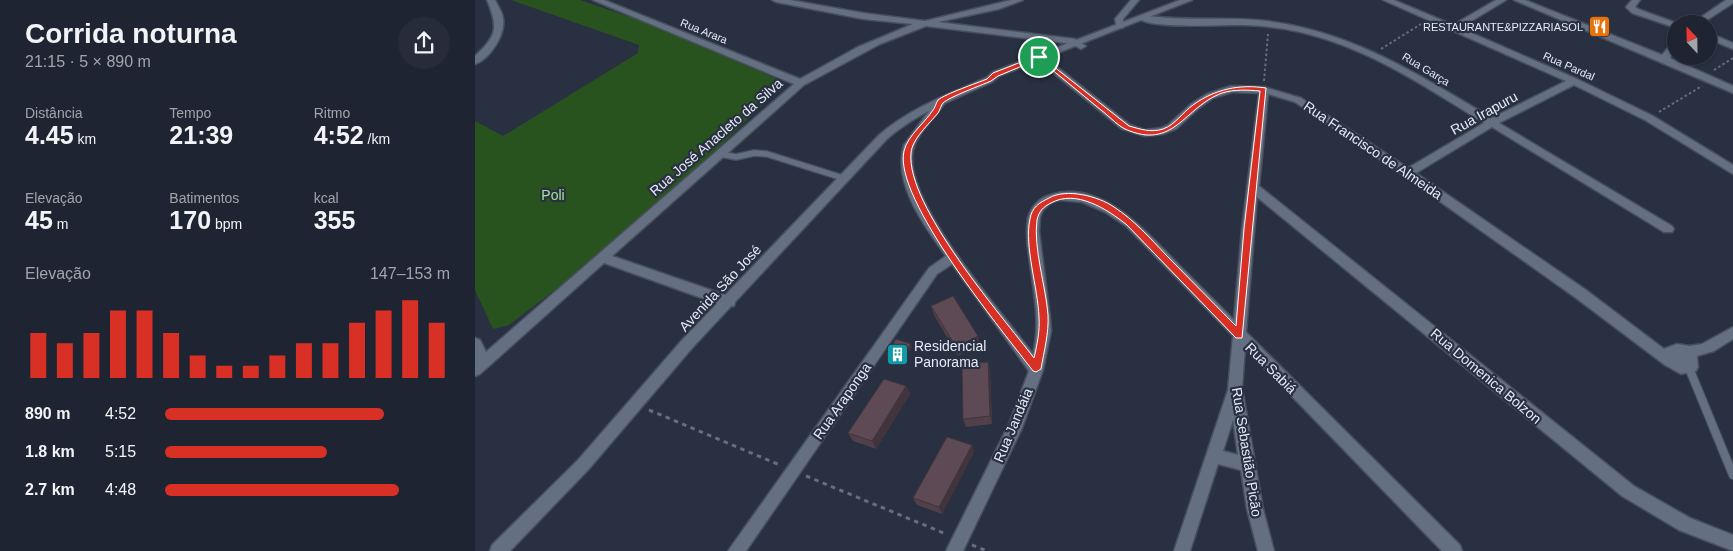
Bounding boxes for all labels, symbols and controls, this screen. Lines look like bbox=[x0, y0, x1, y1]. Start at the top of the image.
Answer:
restaurant icon: RESTAURANTE&PIZZARIASOL bbox=[1587, 15, 1611, 39]
north arrow bbox=[1667, 15, 1717, 65]
map controls bbox=[1667, 15, 1717, 65]
street label: Rua Arara bbox=[679, 16, 730, 46]
button: share bbox=[398, 17, 450, 69]
text: Corrida noturna bbox=[25, 18, 237, 49]
place label: RESTAURANTE&PIZZARIASOL bbox=[1423, 21, 1583, 33]
pin bbox=[1018, 36, 1060, 78]
icon: arrive bbox=[1025, 43, 1053, 71]
street label: Rua Pardal bbox=[1541, 49, 1597, 83]
street label: Rua Garça bbox=[1400, 50, 1453, 88]
text: 21:15 · 5 × 890 m bbox=[25, 53, 151, 70]
street label: Rua José Anacleto da Silva bbox=[646, 75, 786, 199]
street label: Rua Irapuru bbox=[1448, 88, 1520, 138]
street label: Rua Francisco de Almeida bbox=[1301, 98, 1445, 202]
text: Distância bbox=[25, 105, 83, 121]
text: Tempo bbox=[169, 105, 211, 121]
text: Ritmo bbox=[314, 105, 350, 121]
text: 4.45 bbox=[25, 121, 74, 149]
text: 21:39 bbox=[169, 121, 233, 149]
text: 4:52 bbox=[314, 121, 364, 149]
text: km bbox=[74, 131, 96, 147]
text: /km bbox=[364, 131, 390, 147]
park label: Poli bbox=[541, 187, 565, 203]
text: Elevação bbox=[25, 190, 83, 206]
text: Batimentos bbox=[169, 190, 239, 206]
text: kcal bbox=[314, 190, 339, 206]
text: 45 bbox=[25, 206, 53, 234]
text: 170 bbox=[169, 206, 211, 234]
text: 355 bbox=[314, 206, 355, 234]
text: m bbox=[53, 216, 68, 232]
text: bpm bbox=[211, 216, 242, 232]
street label: Avenida São José bbox=[676, 241, 764, 335]
text: Elevação bbox=[25, 265, 91, 282]
text: 147–153 m bbox=[370, 265, 450, 282]
street label: Rua Domenica Bolzon bbox=[1428, 325, 1544, 427]
place label: Residencial Panorama bbox=[914, 338, 986, 370]
street label: Rua Sabiá bbox=[1242, 339, 1300, 397]
building icon: Residencial Panorama bbox=[886, 342, 910, 366]
street label: Rua Araponga bbox=[810, 360, 874, 442]
street label: Rua Jandáia bbox=[990, 386, 1036, 464]
street label: Rua Sebastião Picão bbox=[1229, 386, 1265, 518]
text: 890 m bbox=[25, 405, 70, 422]
text: 4:52 bbox=[105, 405, 136, 422]
text: 1.8 km bbox=[25, 443, 75, 460]
text: 5:15 bbox=[105, 443, 136, 460]
text: 2.7 km bbox=[25, 481, 75, 498]
text: 4:48 bbox=[105, 481, 136, 498]

